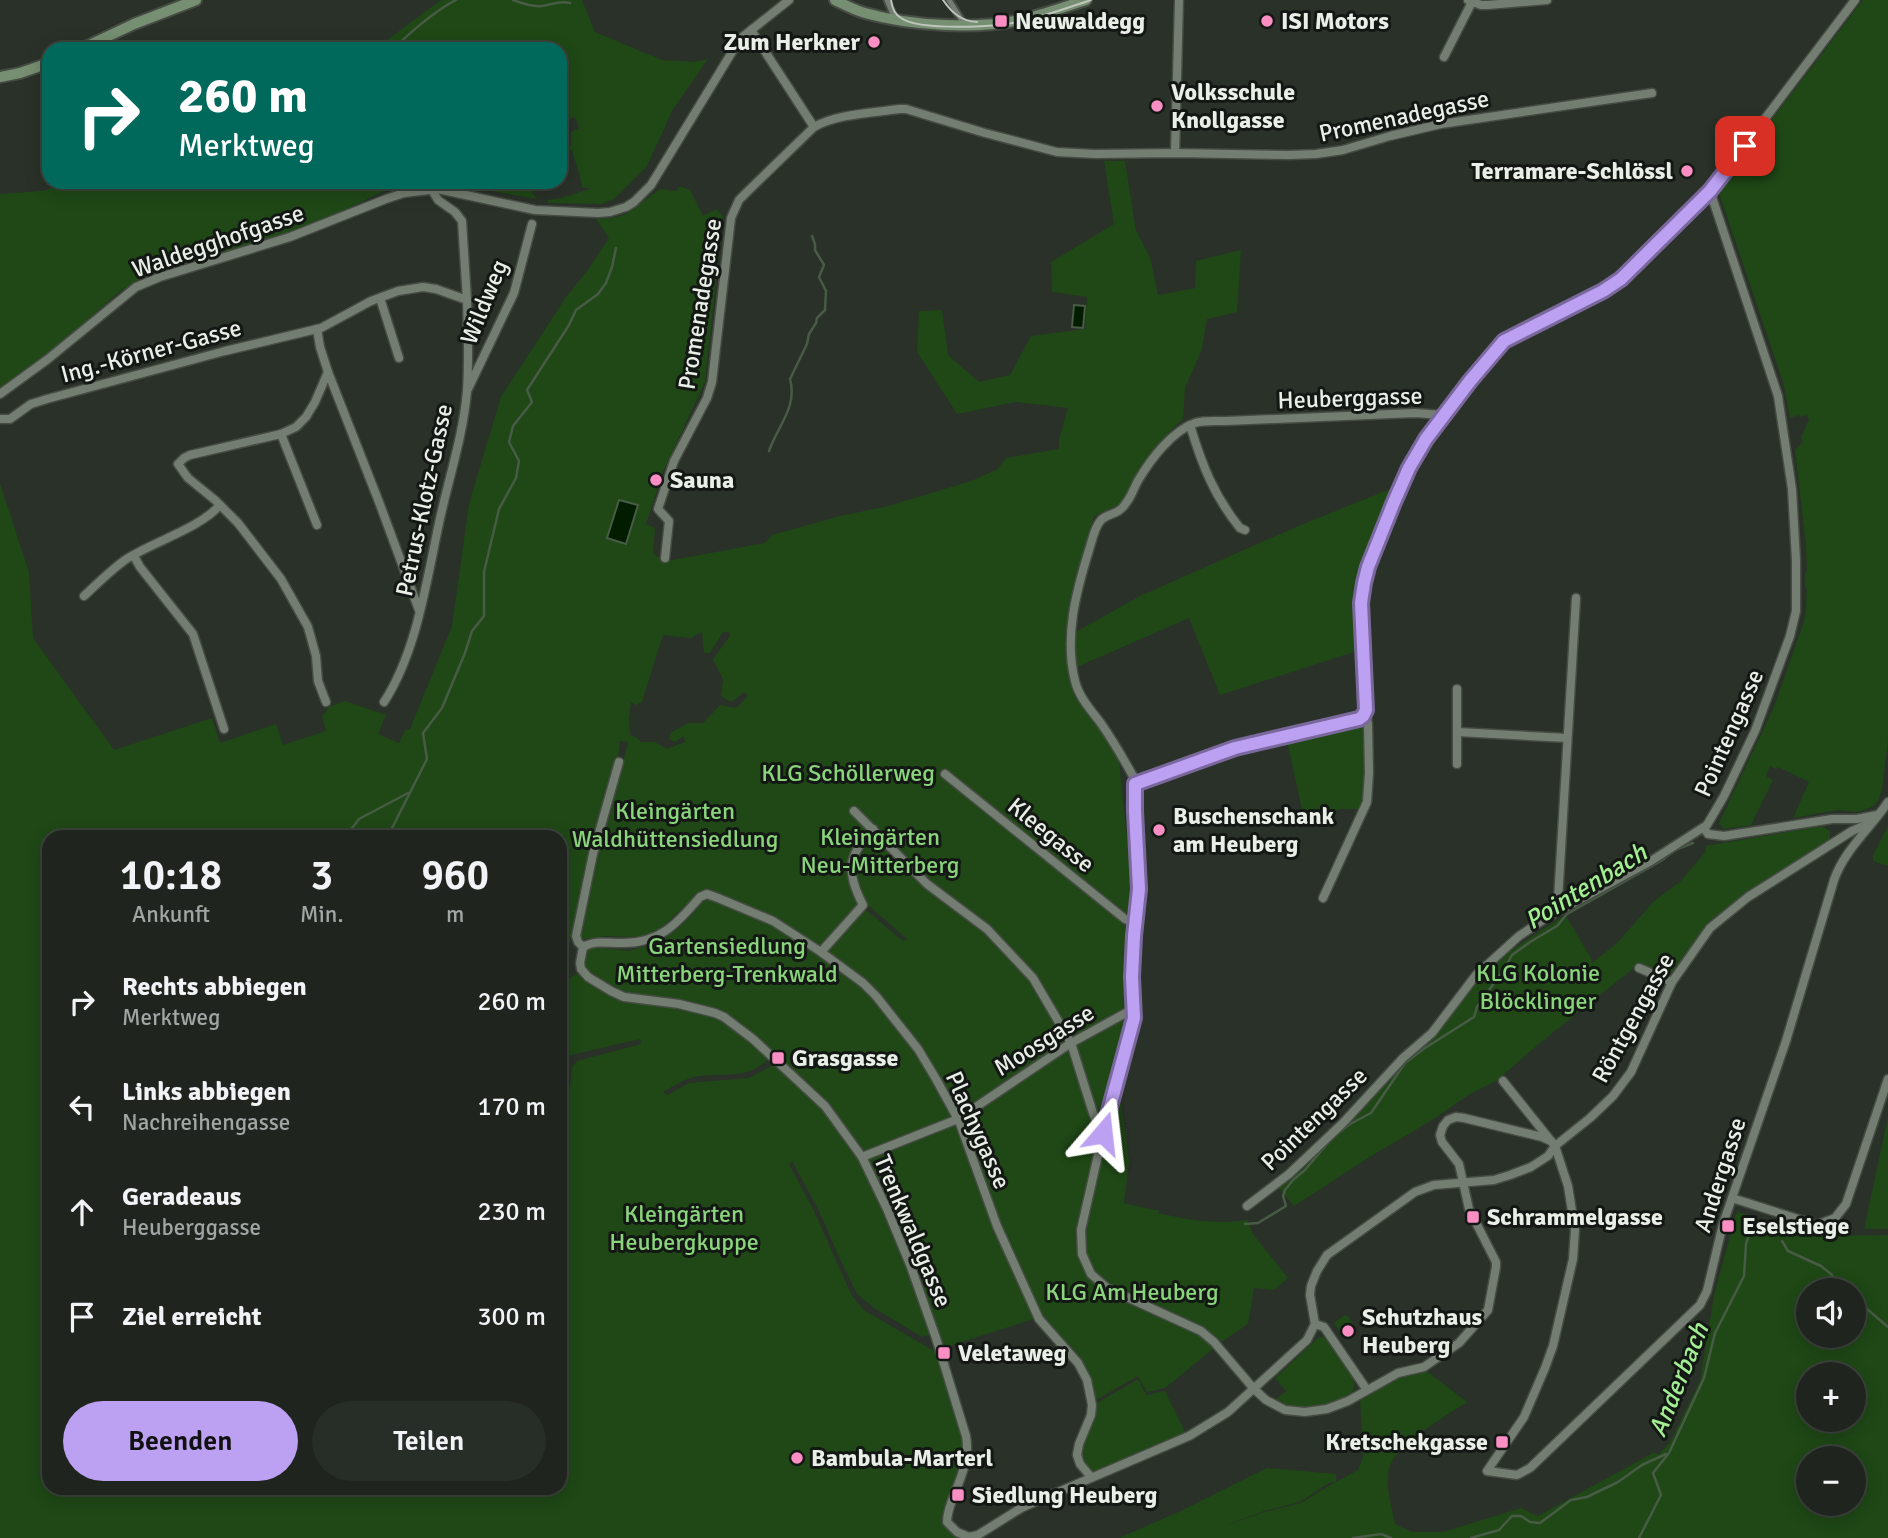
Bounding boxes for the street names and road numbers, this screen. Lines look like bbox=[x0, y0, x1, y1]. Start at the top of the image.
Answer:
street label: Promenadegasse bbox=[1316, 83, 1492, 149]
street label: Waldegghofgasse bbox=[128, 198, 308, 284]
street label: Promenadegasse bbox=[672, 216, 728, 392]
street label: Wildweg bbox=[454, 255, 514, 349]
street label: Ing.-Körner-Gasse bbox=[57, 312, 245, 390]
street label: Heuberggasse bbox=[1277, 380, 1423, 416]
street label: Petrus-Klotz-Gasse bbox=[389, 401, 459, 599]
street label: Pointengasse bbox=[1688, 665, 1770, 801]
street label: Kleegasse bbox=[1002, 791, 1100, 879]
street label: Röntgengasse bbox=[1585, 948, 1681, 1088]
street label: Moosgasse bbox=[988, 997, 1100, 1083]
street label: Pointengasse bbox=[1255, 1061, 1373, 1177]
street label: Plachygasse bbox=[939, 1067, 1017, 1193]
street label: Andergasse bbox=[1687, 1114, 1753, 1236]
street label: Trenkwaldgasse bbox=[867, 1150, 959, 1312]

